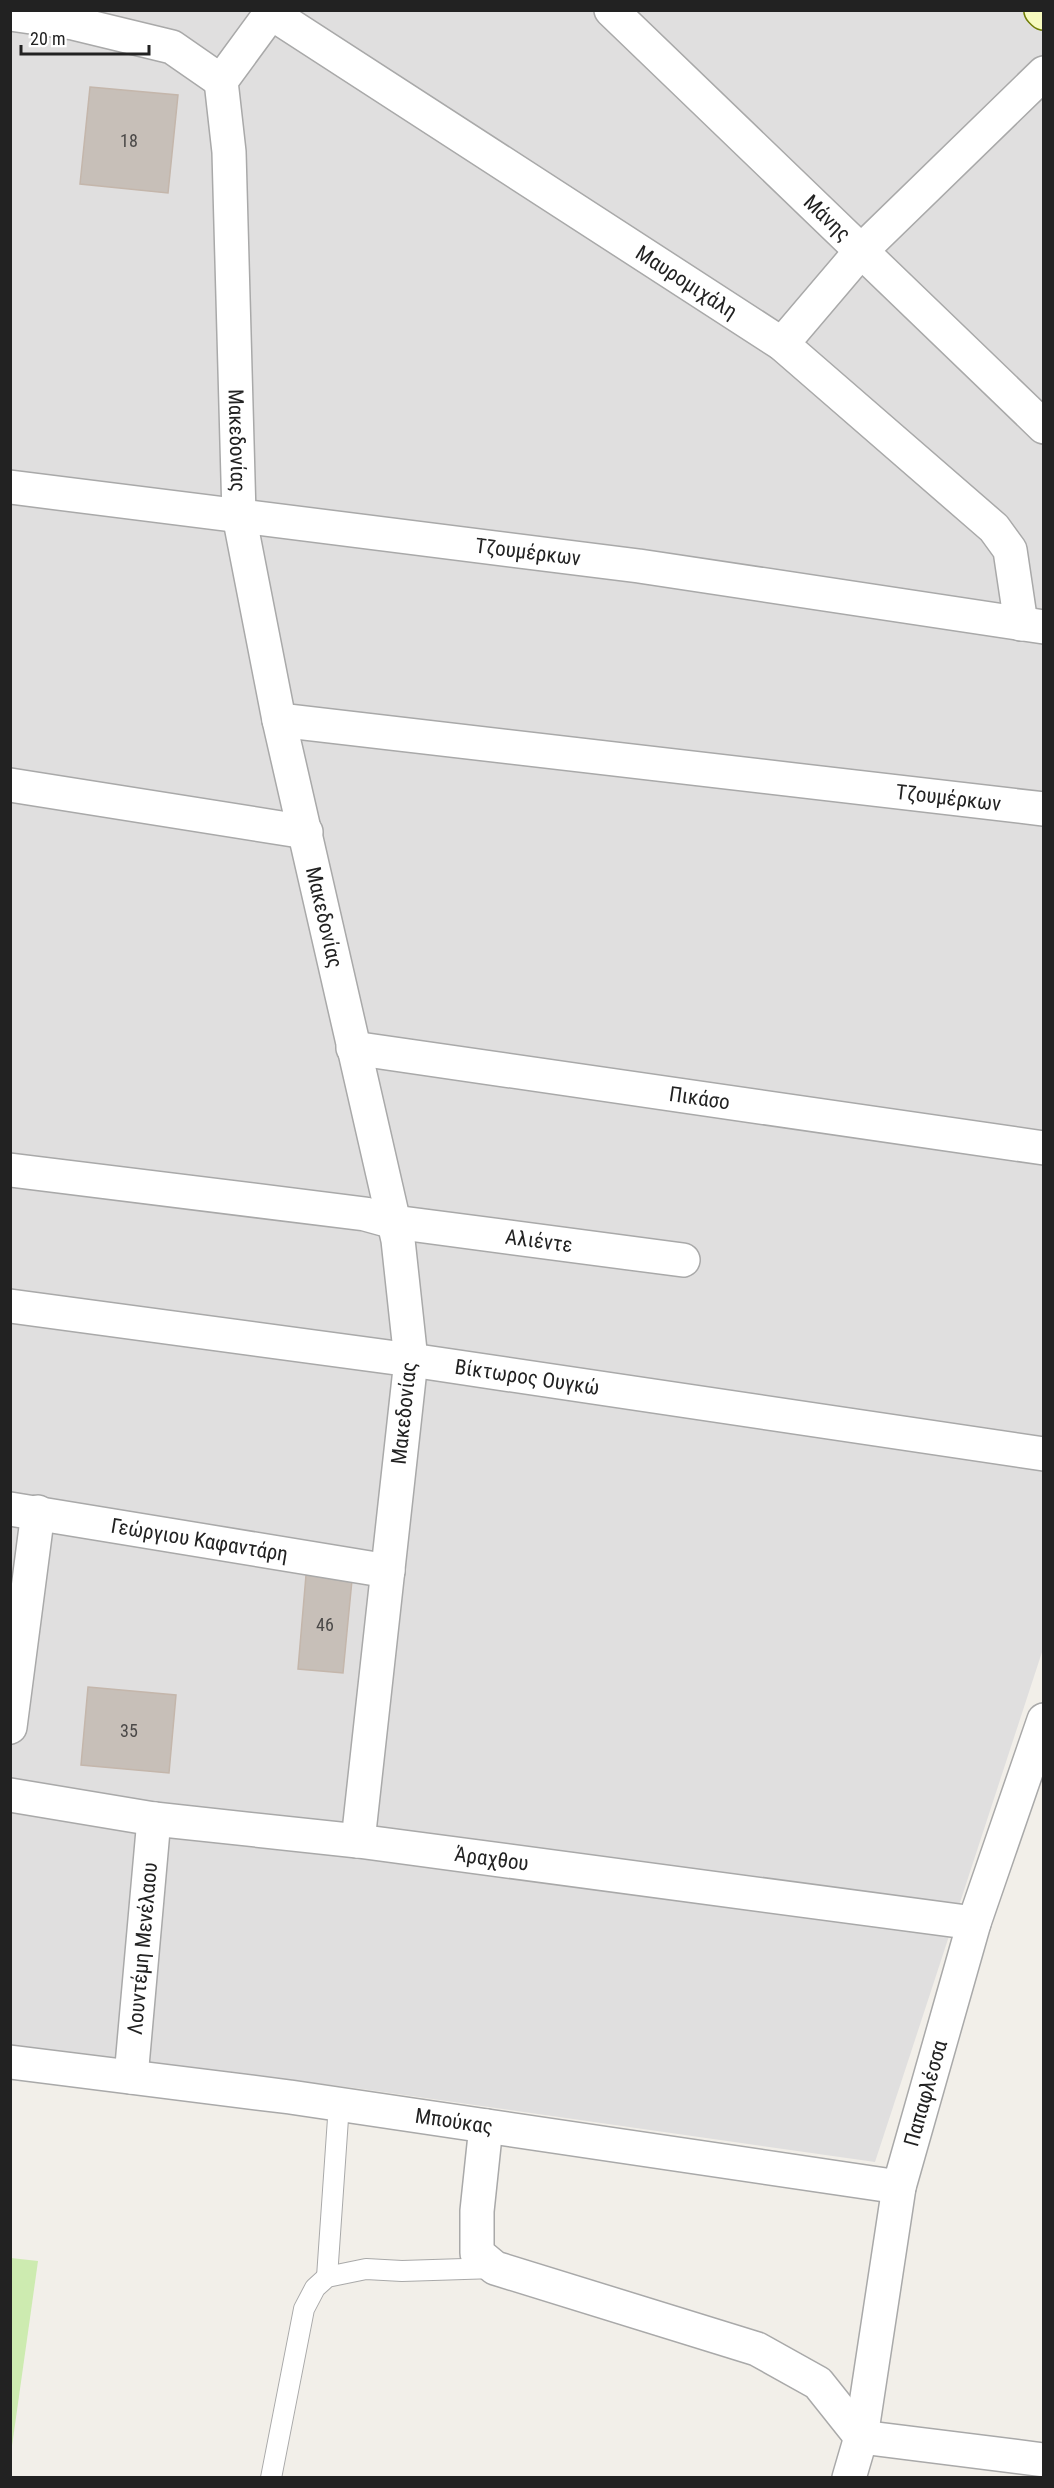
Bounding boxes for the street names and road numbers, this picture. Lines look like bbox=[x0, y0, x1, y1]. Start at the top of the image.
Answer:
street label: Μάνης bbox=[799, 190, 855, 246]
street label: Μαυρομιχάλη bbox=[631, 241, 742, 324]
street label: Μακεδονίας bbox=[224, 389, 250, 492]
street label: Τζουμέρκων bbox=[474, 534, 582, 571]
street label: Τζουμέρκων bbox=[894, 780, 1002, 816]
street label: Μακεδονίας bbox=[301, 865, 347, 970]
street label: Πικάσο bbox=[667, 1082, 731, 1114]
street label: Αλιέντε bbox=[504, 1225, 574, 1257]
street label: Βίκτωρος Ουγκώ bbox=[453, 1355, 601, 1400]
street label: Μακεδονίας bbox=[387, 1361, 421, 1465]
street label: Γεώργιου Καφαντάρη bbox=[109, 1514, 290, 1566]
street label: Άραχθου bbox=[453, 1842, 530, 1876]
street label: Λουντέμη Μενέλαου bbox=[123, 1861, 162, 2036]
street label: Παπαφλέσσα bbox=[899, 2037, 952, 2149]
street label: Μπούκας bbox=[414, 2104, 494, 2139]

